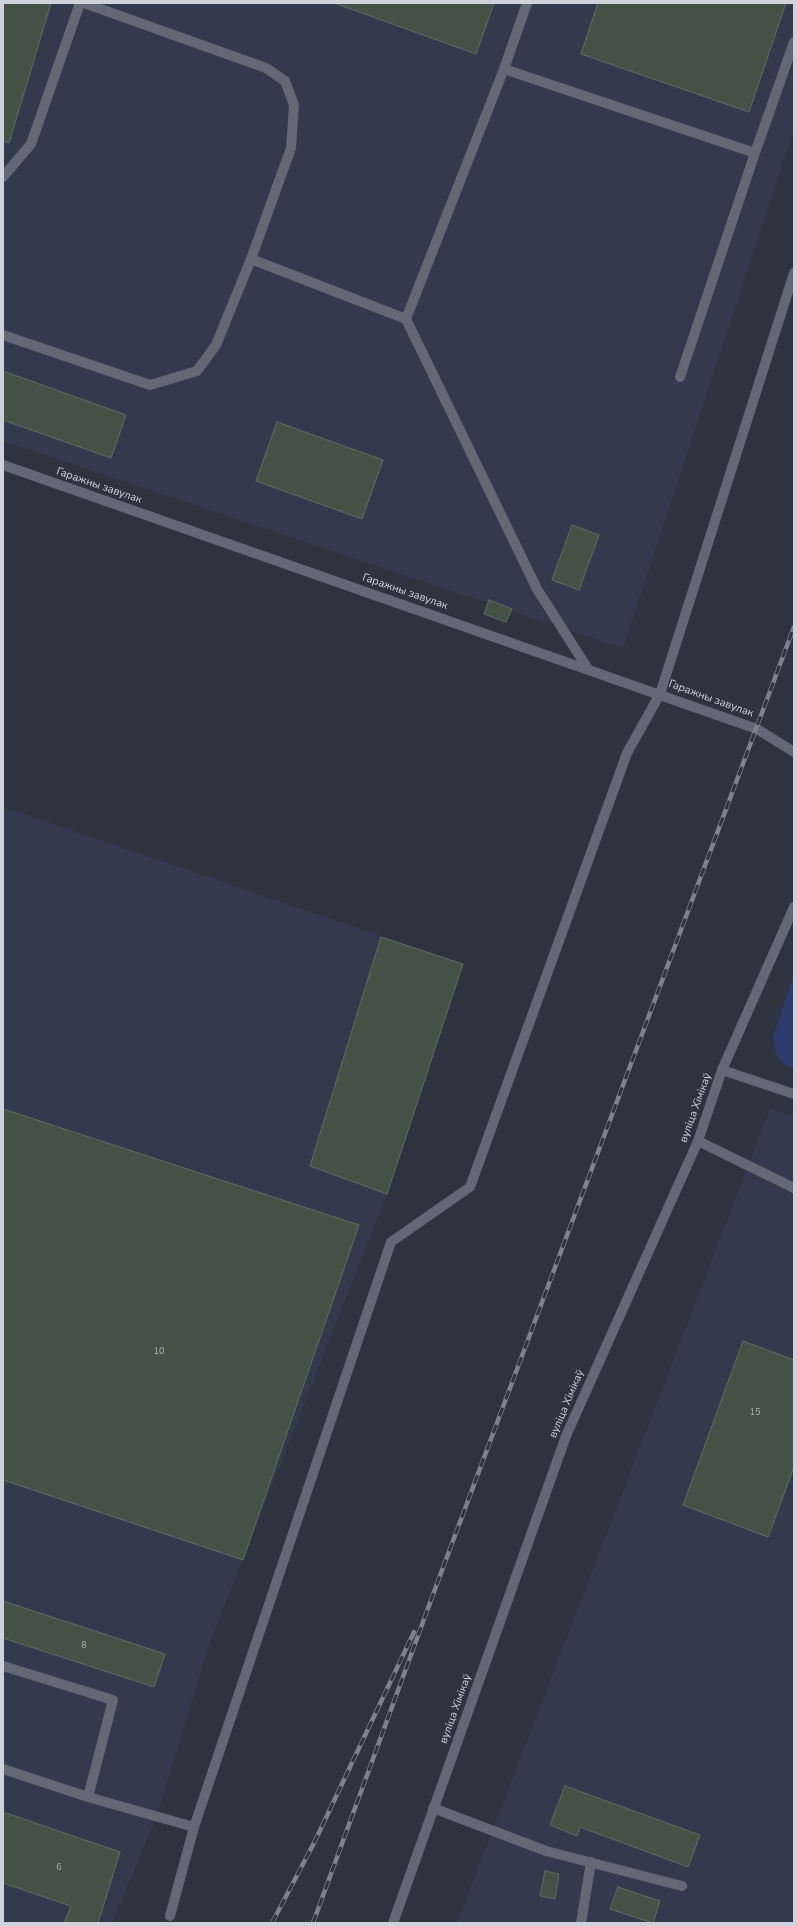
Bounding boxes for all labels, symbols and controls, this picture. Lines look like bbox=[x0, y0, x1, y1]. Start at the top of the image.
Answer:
street label: Гаражны завулак bbox=[54, 465, 144, 507]
street label: Гаражны завулак bbox=[360, 571, 450, 613]
street label: Гаражны завулак bbox=[667, 677, 755, 721]
street label: вуліца Хімікаў bbox=[677, 1071, 715, 1145]
house number: 10 bbox=[154, 1347, 164, 1357]
street label: вуліца Хімікаў bbox=[547, 1368, 587, 1440]
house number: 15 bbox=[750, 1408, 760, 1418]
house number: 8 bbox=[81, 1641, 87, 1651]
street label: вуліца Хімікаў bbox=[437, 1672, 475, 1746]
house number: 6 bbox=[56, 1863, 62, 1873]

